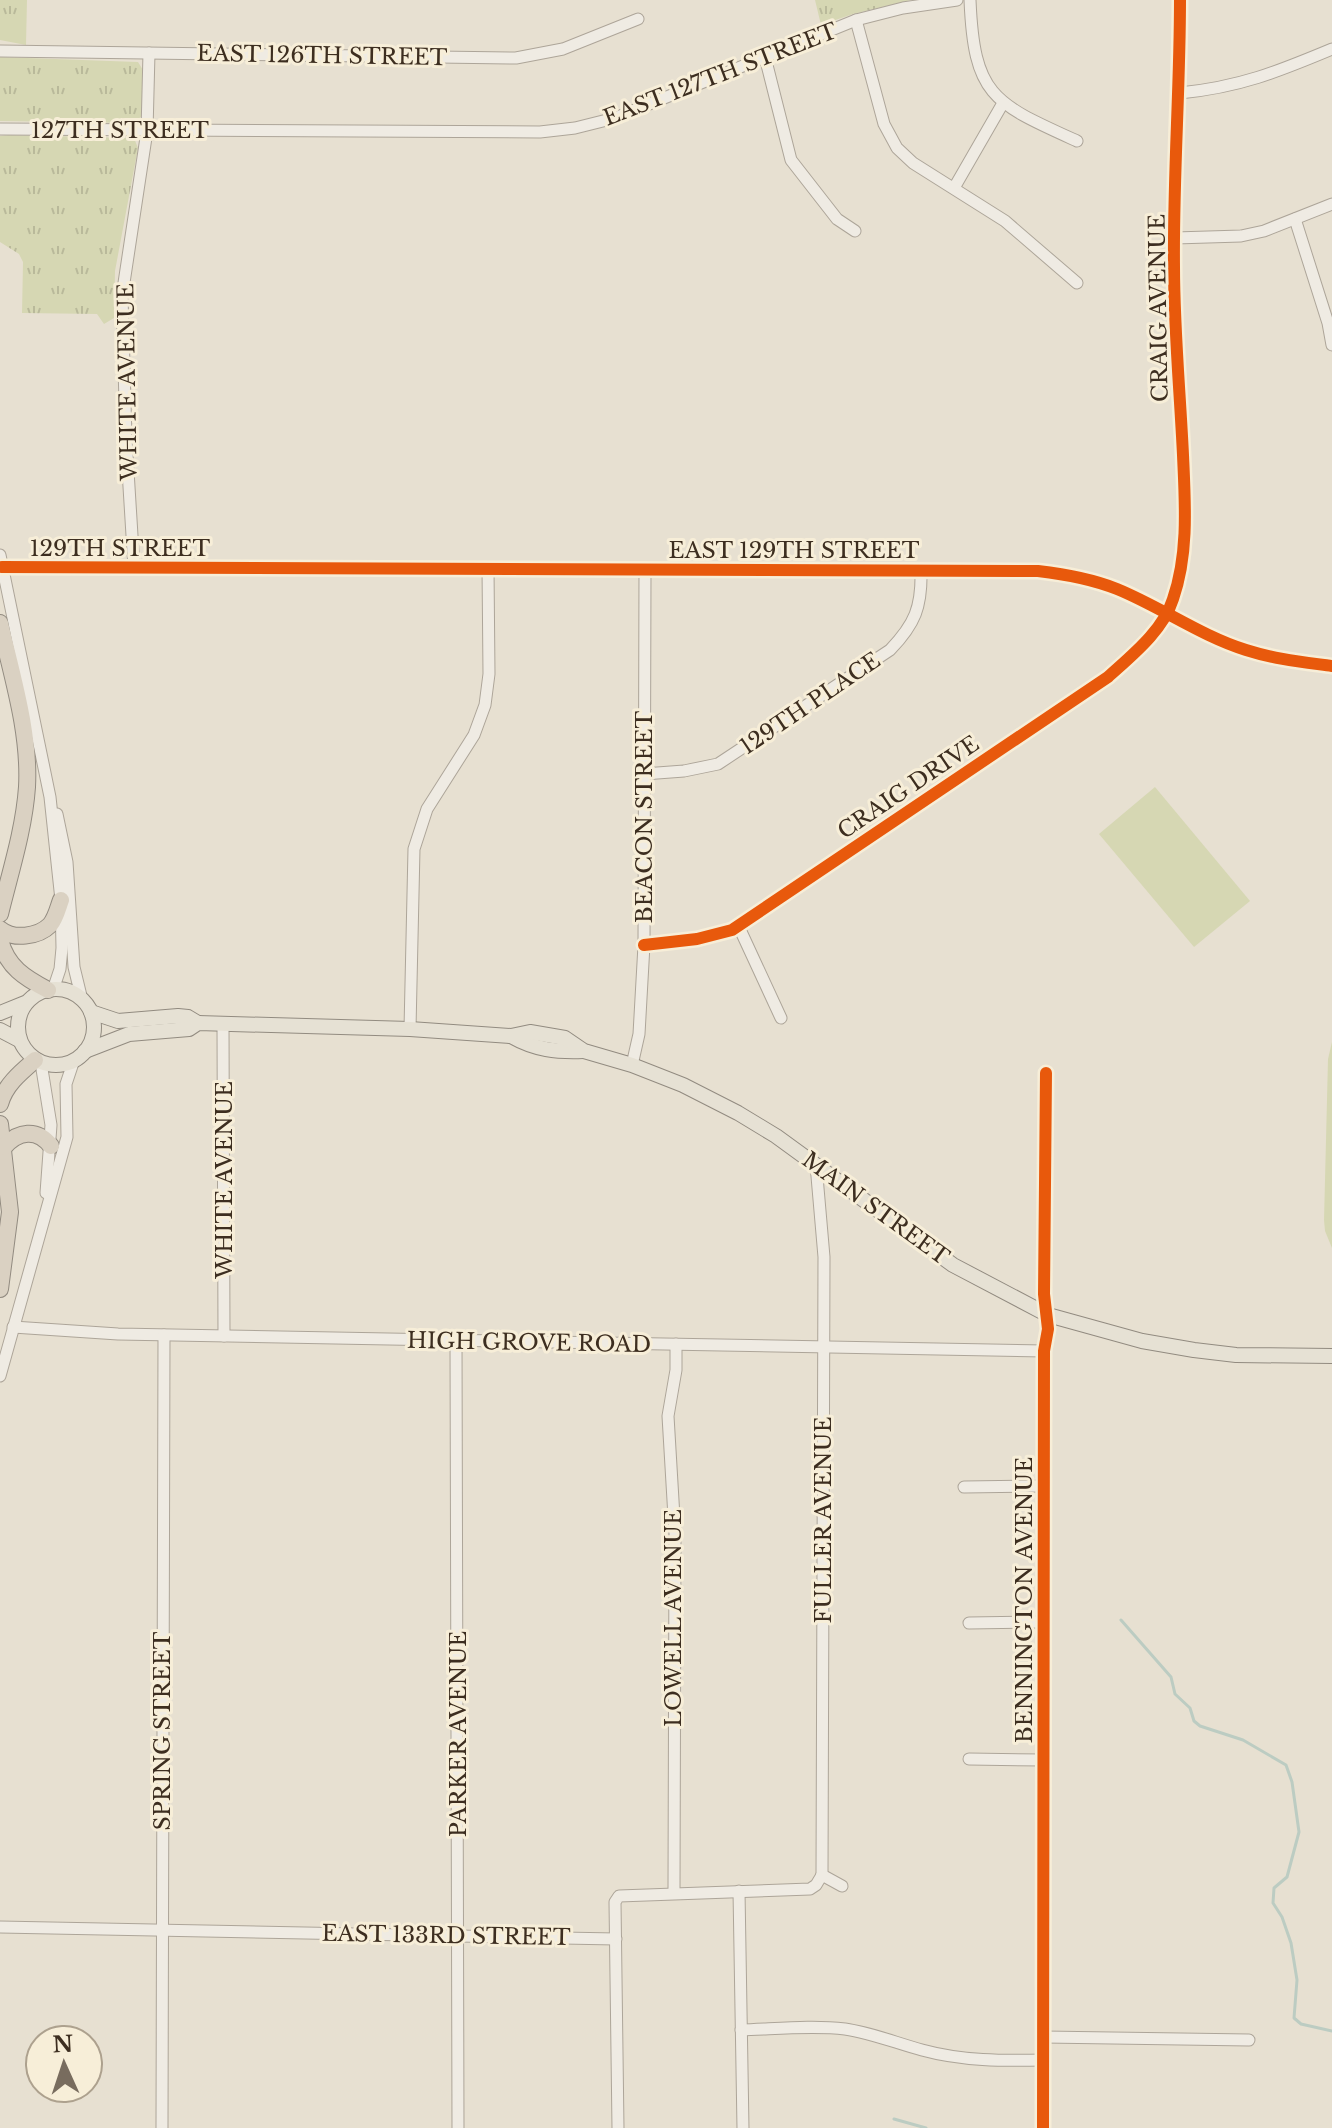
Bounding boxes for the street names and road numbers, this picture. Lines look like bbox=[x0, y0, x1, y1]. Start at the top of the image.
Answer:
street label: EAST 127TH STREET bbox=[599, 17, 841, 132]
street label: EAST 126TH STREET bbox=[196, 40, 448, 71]
street label: 127TH STREET bbox=[31, 117, 209, 144]
street label: CRAIG AVENUE bbox=[1143, 214, 1174, 402]
street label: WHITE AVENUE bbox=[112, 283, 143, 482]
street label: 129TH STREET bbox=[30, 535, 211, 562]
street label: EAST 129TH STREET bbox=[669, 537, 920, 564]
street label: 129TH PLACE bbox=[735, 647, 885, 760]
street label: BEACON STREET bbox=[631, 711, 658, 923]
street label: CRAIG DRIVE bbox=[832, 730, 984, 845]
street label: WHITE AVENUE bbox=[211, 1081, 238, 1280]
street label: MAIN STREET bbox=[797, 1146, 955, 1271]
street label: HIGH GROVE ROAD bbox=[407, 1327, 651, 1358]
street label: FULLER AVENUE bbox=[810, 1417, 837, 1623]
street label: BENNINGTON AVENUE bbox=[1011, 1457, 1038, 1743]
street label: LOWELL AVENUE bbox=[660, 1509, 687, 1727]
street label: SPRING STREET bbox=[149, 1631, 176, 1830]
street label: PARKER AVENUE bbox=[445, 1631, 472, 1837]
street label: EAST 133RD STREET bbox=[321, 1920, 571, 1951]

